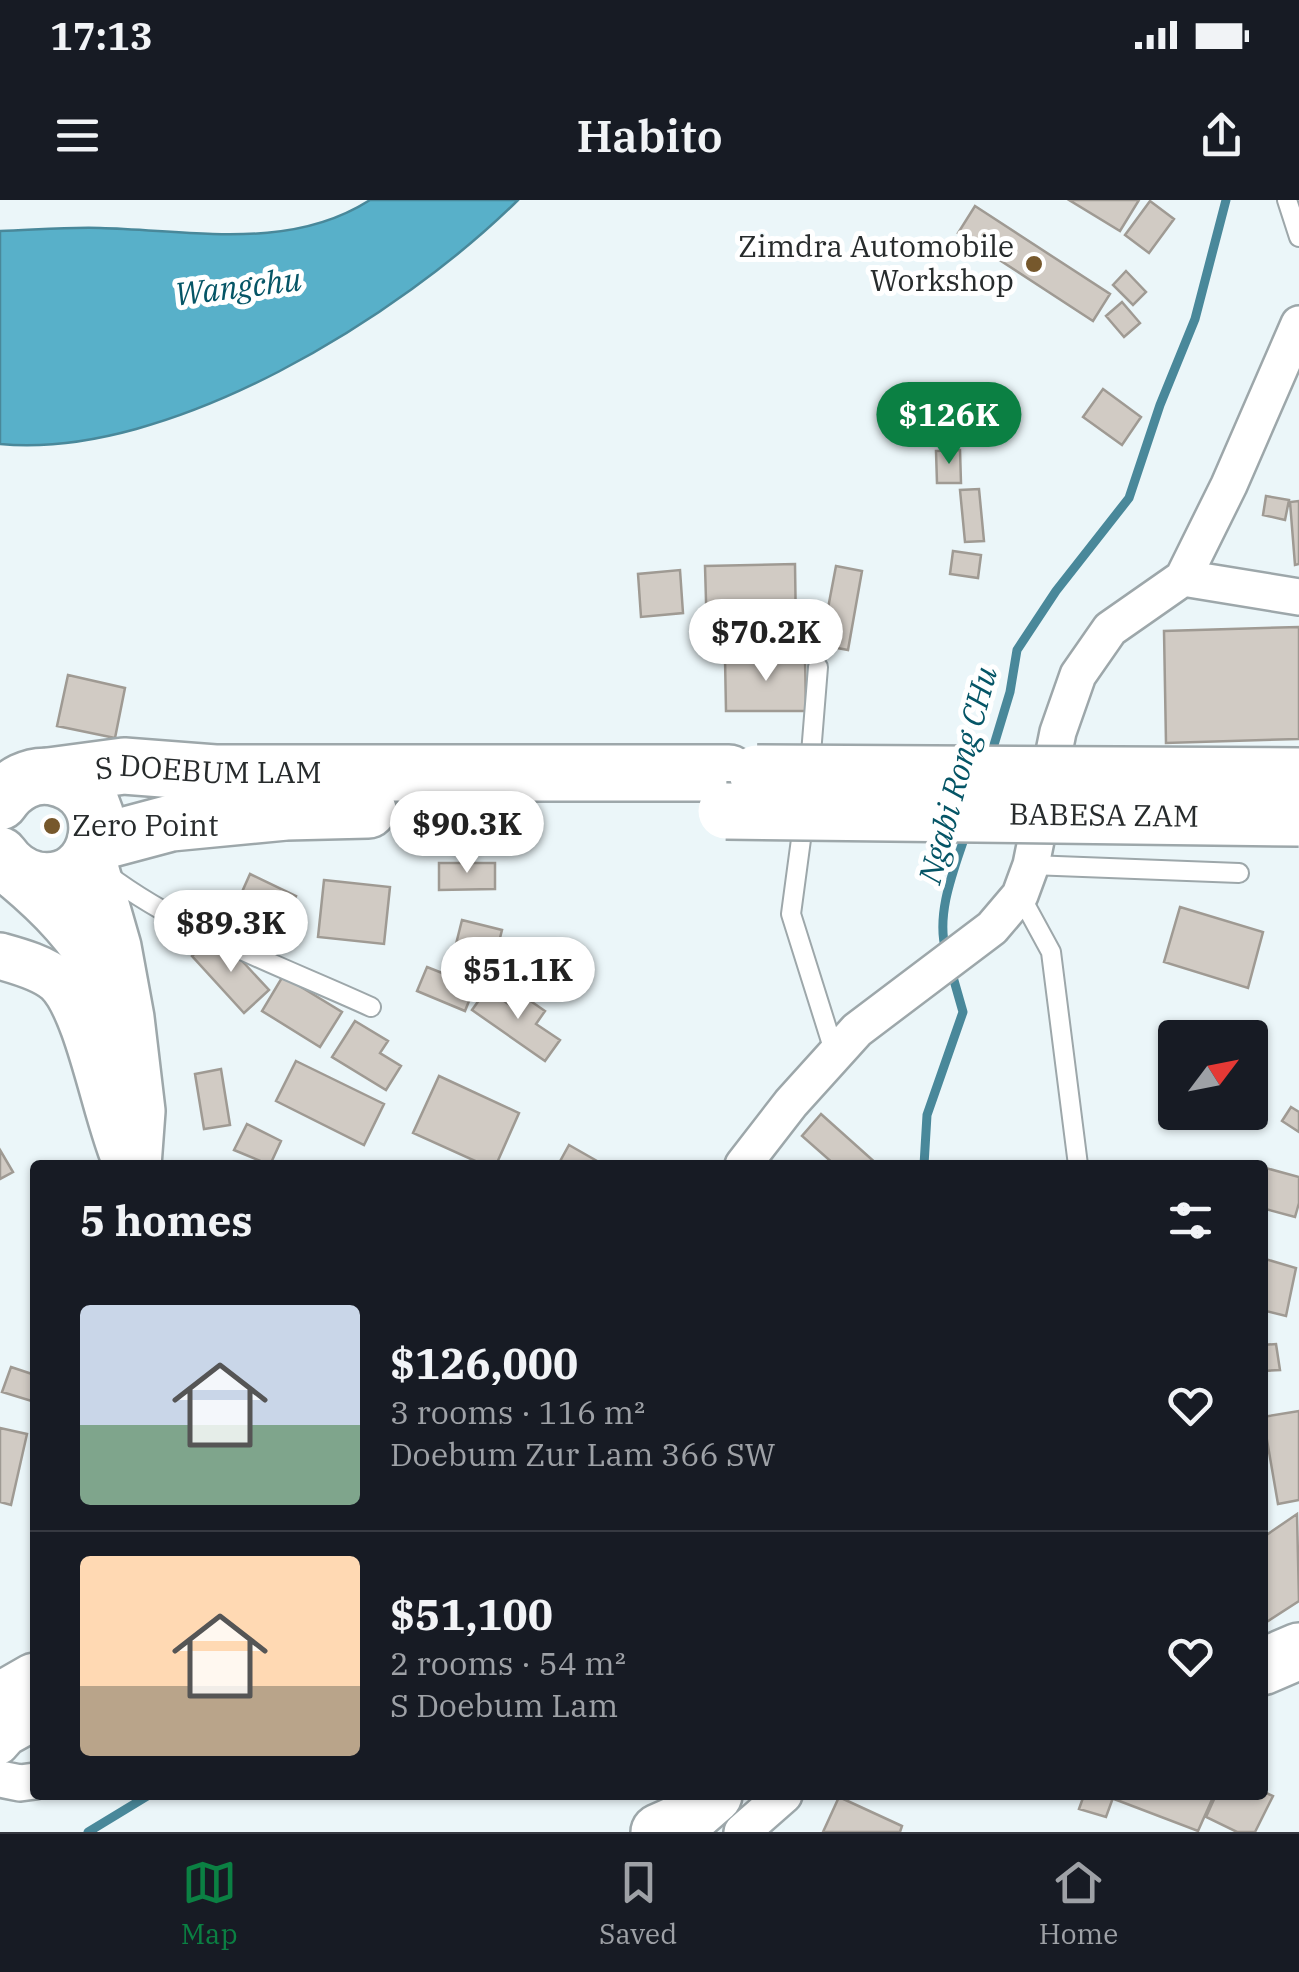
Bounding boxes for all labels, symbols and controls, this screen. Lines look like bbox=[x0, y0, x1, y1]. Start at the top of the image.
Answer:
text: 17:13 bbox=[50, 11, 153, 60]
text: Habito bbox=[576, 106, 723, 164]
icon: menu bbox=[50, 108, 105, 163]
icon: share bbox=[1194, 108, 1249, 163]
place label: Zimdra Automobile Workshop bbox=[738, 226, 1014, 299]
marker: Zimdra Automobile Workshop bbox=[1023, 253, 1045, 275]
water label: Wangchu bbox=[172, 257, 304, 315]
pin: $126K bbox=[879, 382, 1019, 467]
text: $126K bbox=[898, 393, 1000, 435]
pin: $70.2K bbox=[685, 599, 847, 684]
text: $70.2K bbox=[711, 610, 821, 652]
water label: Ngabi Rong CHu bbox=[908, 662, 1006, 889]
street label: S DOEBUM LAM bbox=[92, 745, 322, 792]
pin: $90.3K bbox=[386, 791, 548, 876]
street label: BABESA ZAM bbox=[1009, 793, 1199, 835]
text: $90.3K bbox=[412, 802, 522, 844]
place label: Zero Point bbox=[72, 805, 219, 844]
marker: Zero Point bbox=[41, 815, 63, 837]
pin: $89.3K bbox=[150, 890, 312, 975]
text: $89.3K bbox=[176, 901, 286, 943]
pin: $51.1K bbox=[437, 937, 599, 1022]
text: $51.1K bbox=[463, 948, 573, 990]
north arrow bbox=[1158, 1020, 1268, 1130]
map controls bbox=[1158, 1020, 1268, 1130]
text: 5 homes bbox=[80, 1193, 253, 1248]
icon: filters bbox=[1163, 1193, 1218, 1248]
text: $126,000 bbox=[390, 1336, 578, 1391]
icon: home bbox=[160, 1345, 280, 1465]
icon: heart bbox=[1163, 1378, 1218, 1433]
text: 3 rooms · 116 m² bbox=[390, 1391, 645, 1433]
text: Doebum Zur Lam 366 SW bbox=[390, 1433, 776, 1475]
text: $51,100 bbox=[390, 1587, 553, 1642]
icon: home bbox=[160, 1596, 280, 1716]
icon: heart bbox=[1163, 1629, 1218, 1684]
text: 2 rooms · 54 m² bbox=[390, 1642, 626, 1684]
text: S Doebum Lam bbox=[390, 1684, 618, 1726]
tab: Map bbox=[181, 1855, 238, 1952]
tab: Saved bbox=[599, 1855, 677, 1952]
tab: Home bbox=[1039, 1855, 1118, 1952]

